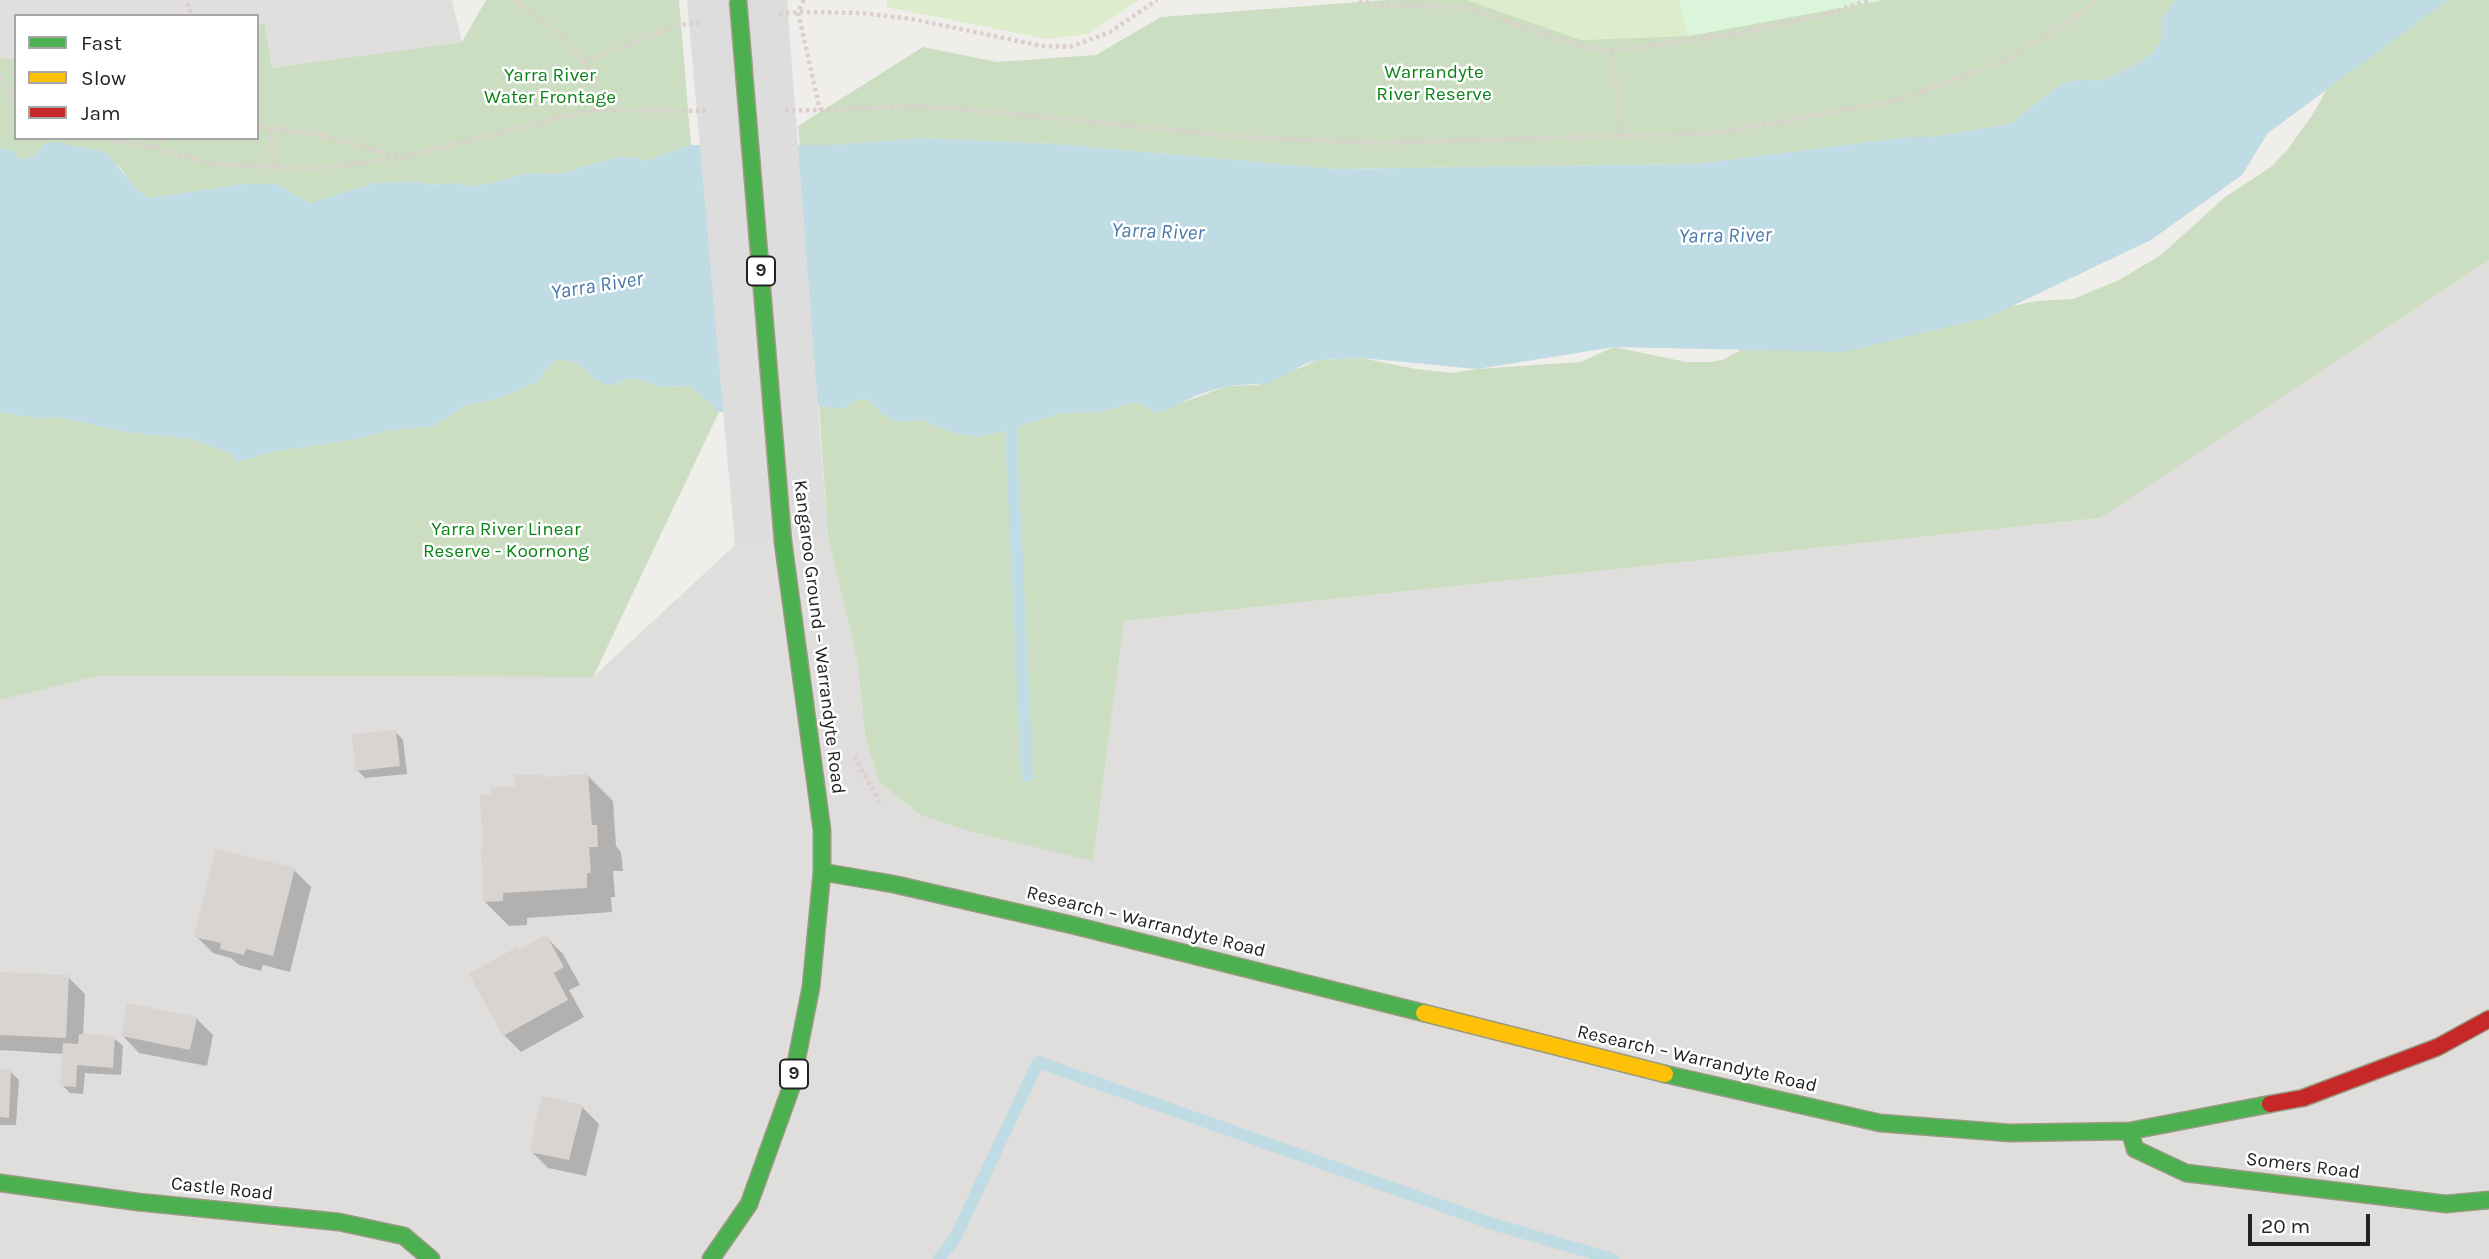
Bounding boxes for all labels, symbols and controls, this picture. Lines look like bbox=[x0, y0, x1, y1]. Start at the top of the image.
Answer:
legend bbox=[14, 14, 259, 140]
text: Fast bbox=[81, 31, 122, 55]
park label: Warrandyte River Reserve bbox=[1376, 62, 1492, 106]
park label: Yarra River Water Frontage bbox=[484, 65, 616, 109]
text: Slow bbox=[81, 66, 126, 90]
text: Jam bbox=[81, 101, 121, 125]
water label: Yarra River bbox=[1111, 218, 1205, 246]
water label: Yarra River bbox=[1678, 223, 1772, 249]
road number: 9 bbox=[747, 256, 775, 286]
water label: Yarra River bbox=[549, 266, 645, 306]
street label: Kangaroo Ground – Warrandyte Road bbox=[788, 479, 850, 795]
park label: Yarra River Linear Reserve - Koornong bbox=[423, 519, 589, 563]
street label: Research – Warrandyte Road bbox=[1024, 881, 1268, 963]
street label: Research – Warrandyte Road bbox=[1575, 1020, 1819, 1098]
road number: 9 bbox=[780, 1059, 808, 1088]
street label: Somers Road bbox=[2245, 1148, 2361, 1184]
street label: Castle Road bbox=[170, 1172, 274, 1206]
scale bar bbox=[2251, 1200, 2374, 1244]
text: 20 m bbox=[2261, 1214, 2310, 1238]

